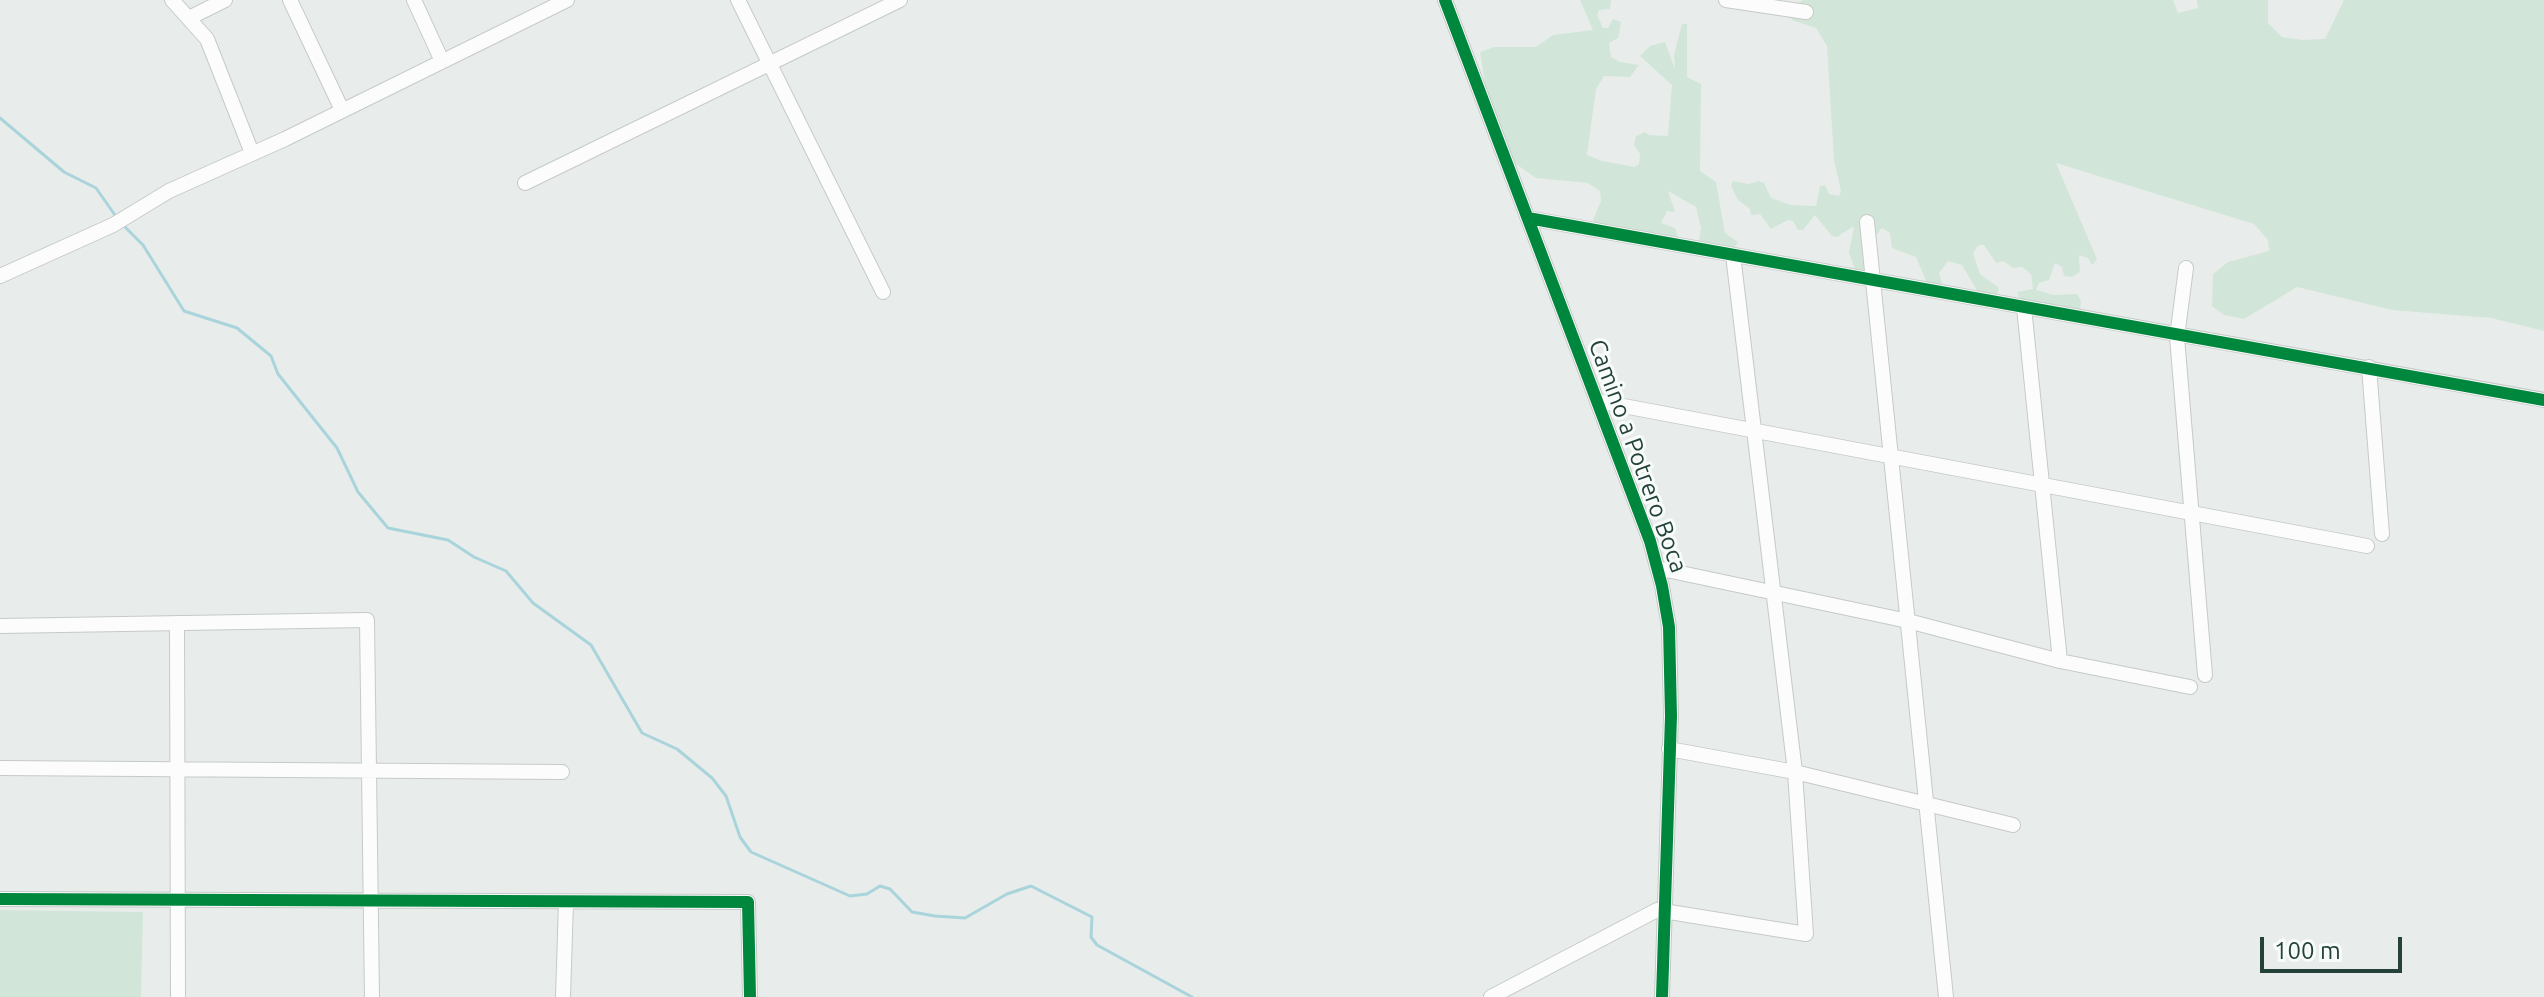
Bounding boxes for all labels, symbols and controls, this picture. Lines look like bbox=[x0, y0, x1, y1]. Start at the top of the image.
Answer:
street label: Camino a Potrero Boca bbox=[1582, 336, 1694, 576]
scale bar bbox=[2264, 921, 2406, 971]
text: 100 m bbox=[2274, 937, 2341, 964]

